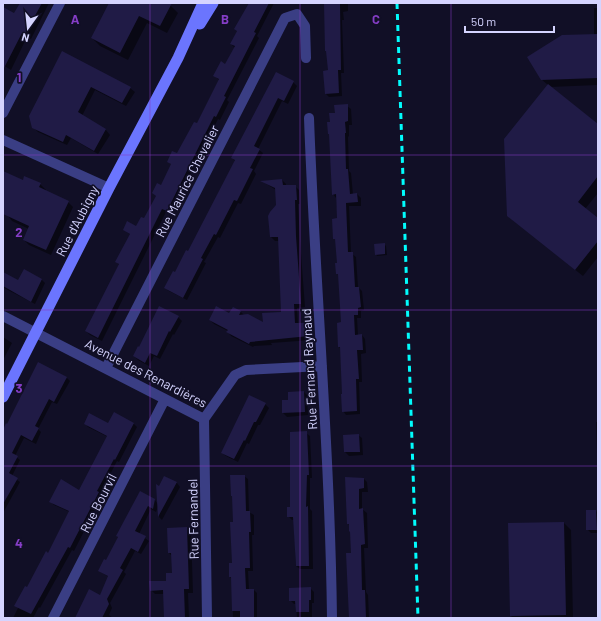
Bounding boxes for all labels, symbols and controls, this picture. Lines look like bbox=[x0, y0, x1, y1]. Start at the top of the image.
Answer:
north arrow bbox=[8, 8, 48, 48]
scale bar bbox=[465, 8, 554, 34]
text: A bbox=[71, 11, 80, 27]
text: B bbox=[221, 11, 229, 27]
text: C bbox=[372, 11, 380, 27]
text: 50 m bbox=[471, 14, 496, 28]
text: N bbox=[20, 31, 31, 45]
text: 1 bbox=[17, 69, 21, 85]
street label: Rue Maurice Chevalier bbox=[152, 122, 222, 240]
street label: Rue d'Aubigny bbox=[52, 183, 102, 259]
text: 2 bbox=[15, 224, 23, 240]
street label: Rue Fernand Raynaud bbox=[298, 308, 320, 430]
street label: Avenue des Renardières bbox=[82, 335, 210, 411]
text: 3 bbox=[15, 380, 23, 396]
street label: Rue Bourvil bbox=[76, 471, 120, 535]
street label: Rue Fernandel bbox=[184, 479, 202, 559]
text: 4 bbox=[15, 535, 23, 551]

